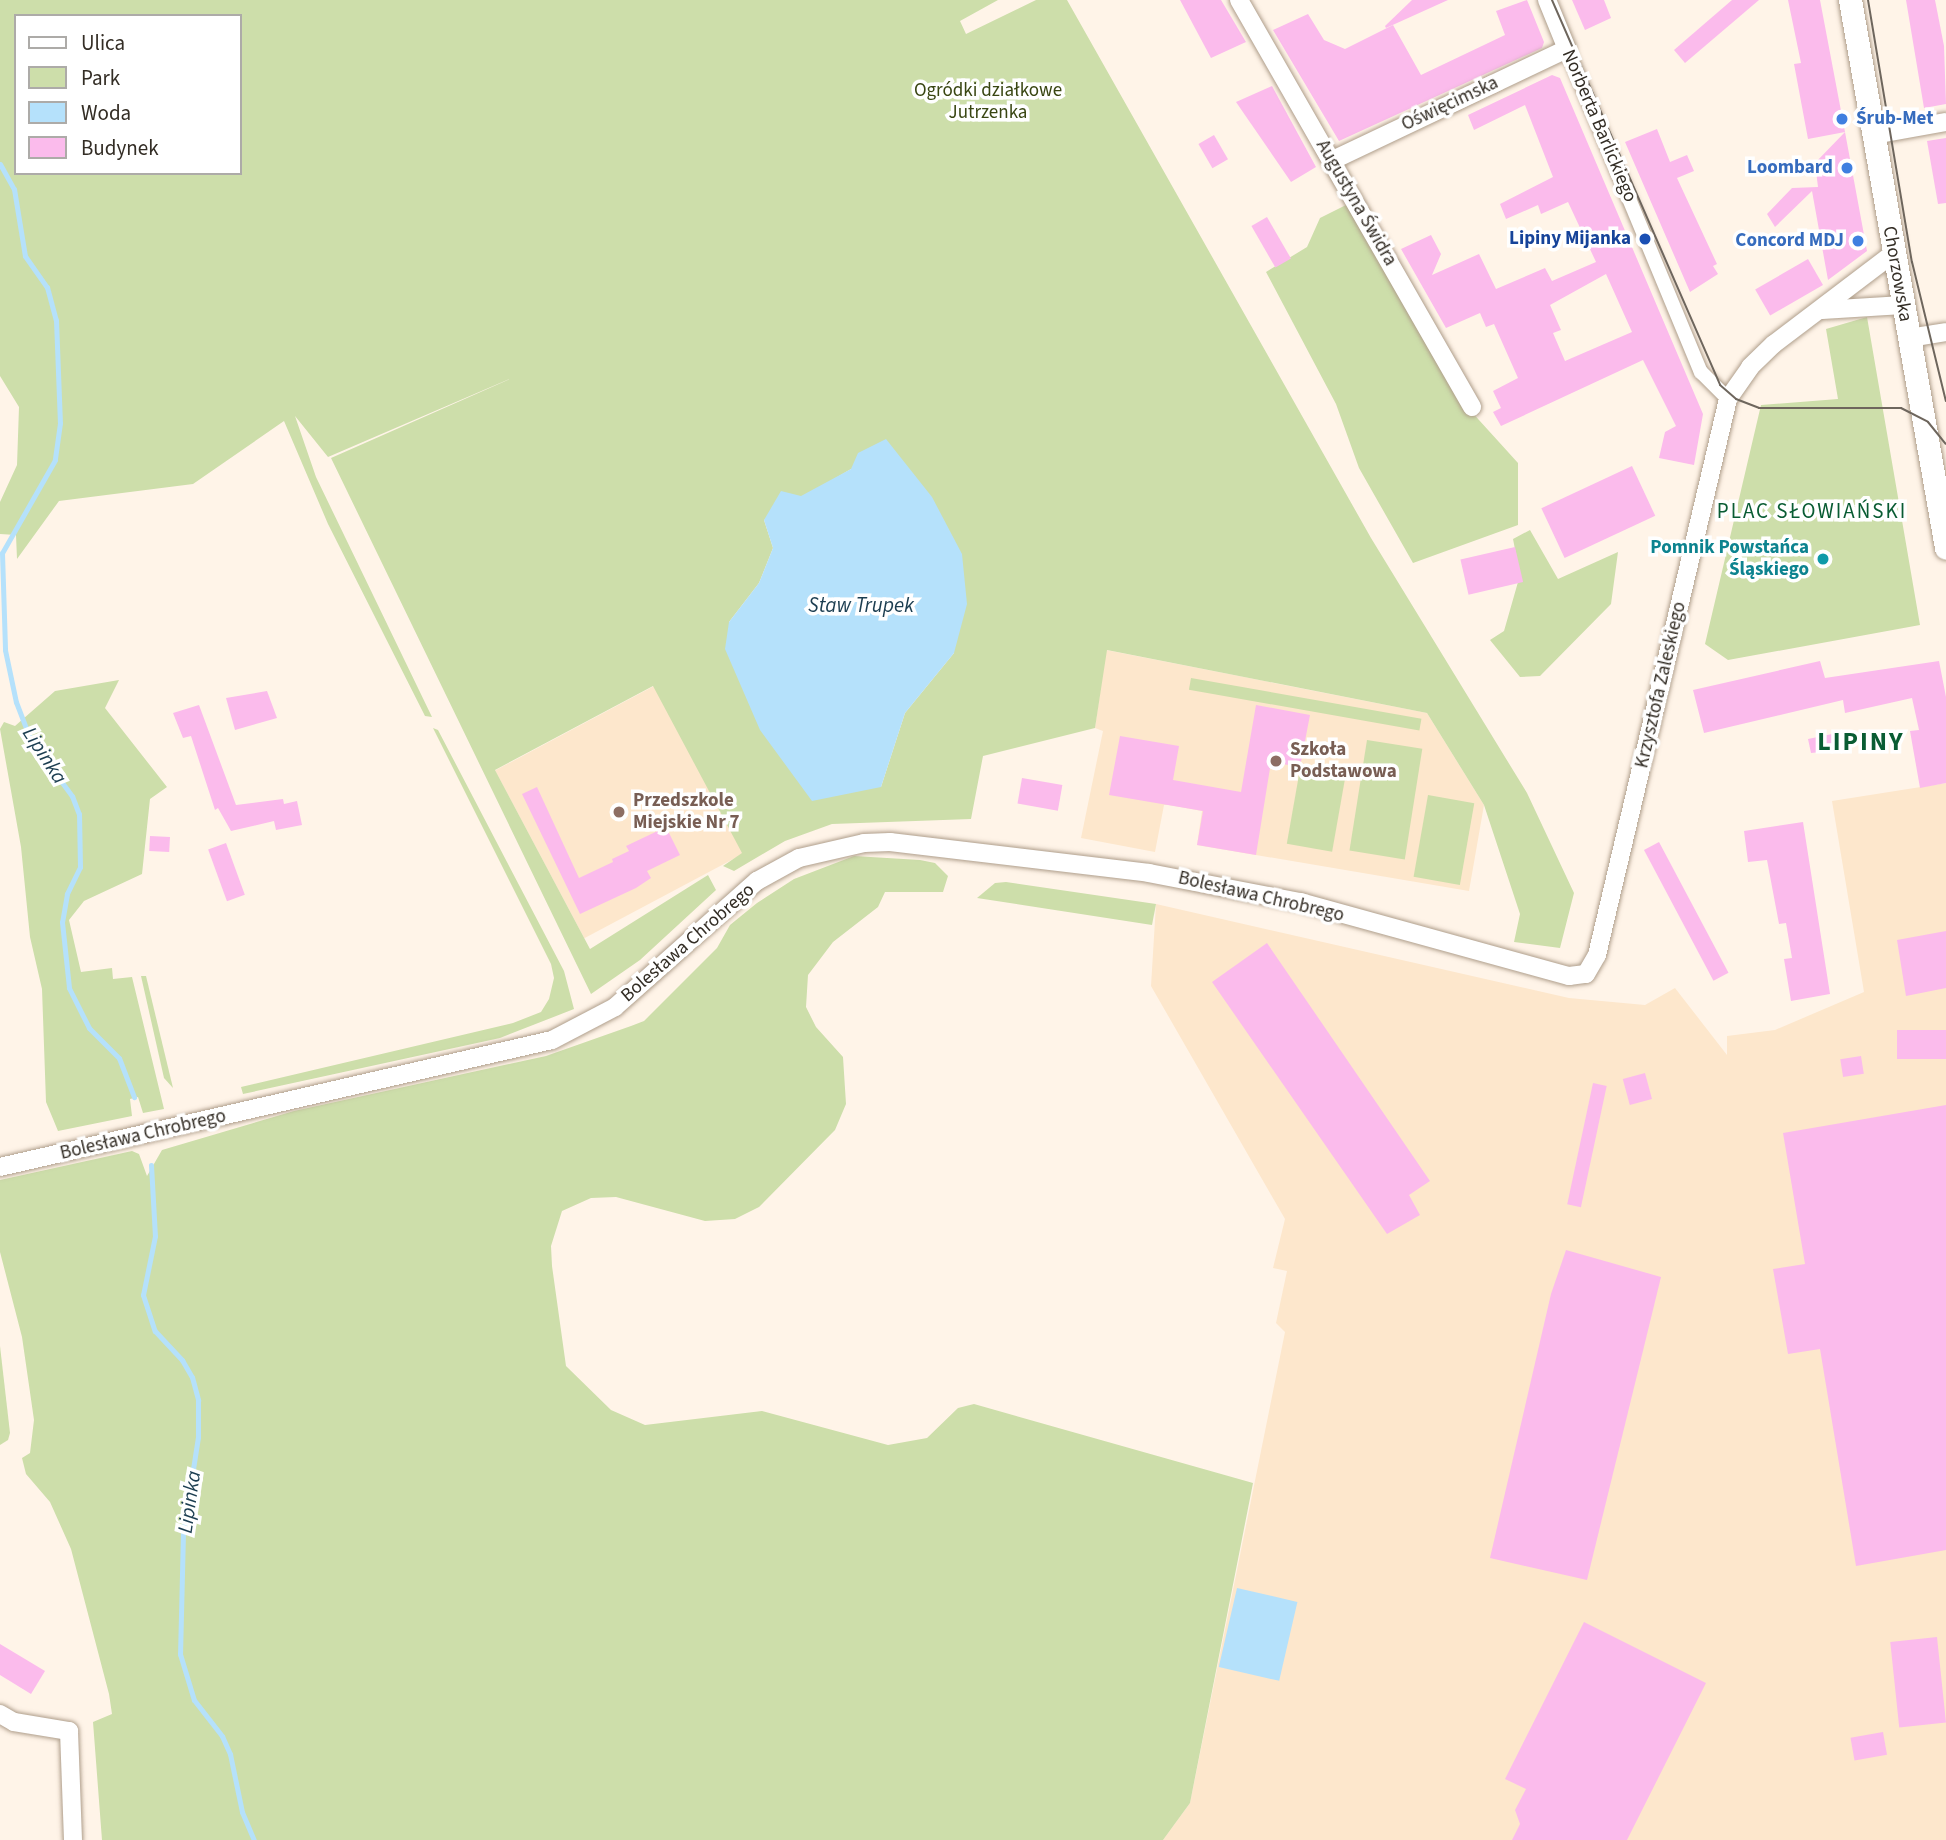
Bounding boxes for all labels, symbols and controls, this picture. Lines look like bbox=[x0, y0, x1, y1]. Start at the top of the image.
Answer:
legend bbox=[14, 14, 242, 175]
text: Ulica bbox=[81, 28, 125, 58]
street label: Norberta Barlickiego bbox=[1557, 46, 1641, 206]
text: Park bbox=[81, 63, 120, 93]
street label: Oświęcimska bbox=[1398, 72, 1502, 136]
park label: Ogródki działkowe Jutrzenka bbox=[914, 80, 1062, 124]
text: Woda bbox=[81, 98, 131, 128]
place label: Śrub-Met bbox=[1856, 108, 1934, 130]
marker: Śrub-Met bbox=[1834, 111, 1850, 127]
text: Budynek bbox=[81, 133, 159, 163]
street label: Augustyna Świdra bbox=[1311, 136, 1401, 270]
place label: Loombard bbox=[1747, 157, 1833, 179]
marker: Loombard bbox=[1839, 160, 1855, 176]
street label: Chorzowska bbox=[1877, 224, 1917, 324]
place label: Lipiny Mijanka bbox=[1509, 228, 1631, 250]
place label: Concord MDJ bbox=[1735, 230, 1844, 252]
marker: Lipiny Mijanka bbox=[1637, 231, 1653, 247]
marker: Concord MDJ bbox=[1850, 233, 1866, 249]
district label: PLAC SŁOWIAŃSKI bbox=[1719, 498, 1905, 524]
place label: Pomnik Powstańca Śląskiego bbox=[1650, 537, 1809, 581]
marker: Pomnik Powstańca Śląskiego bbox=[1815, 551, 1831, 567]
water label: Staw Trupek bbox=[808, 592, 914, 618]
street label: Krzysztofa Zaleskiego bbox=[1631, 600, 1691, 770]
water label: Lipinka bbox=[17, 722, 73, 788]
district label: LIPINY bbox=[1818, 726, 1904, 758]
place label: Szkoła Podstawowa bbox=[1290, 739, 1397, 783]
marker: Szkoła Podstawowa bbox=[1268, 753, 1284, 769]
place label: Przedszkole Miejskie Nr 7 bbox=[633, 790, 740, 834]
marker: Przedszkole Miejskie Nr 7 bbox=[611, 804, 627, 820]
street label: Bolesława Chrobrego bbox=[1176, 867, 1346, 927]
street label: Bolesława Chrobrego bbox=[617, 879, 759, 1007]
street label: Bolesława Chrobrego bbox=[58, 1105, 228, 1165]
water label: Lipinka bbox=[172, 1469, 206, 1535]

